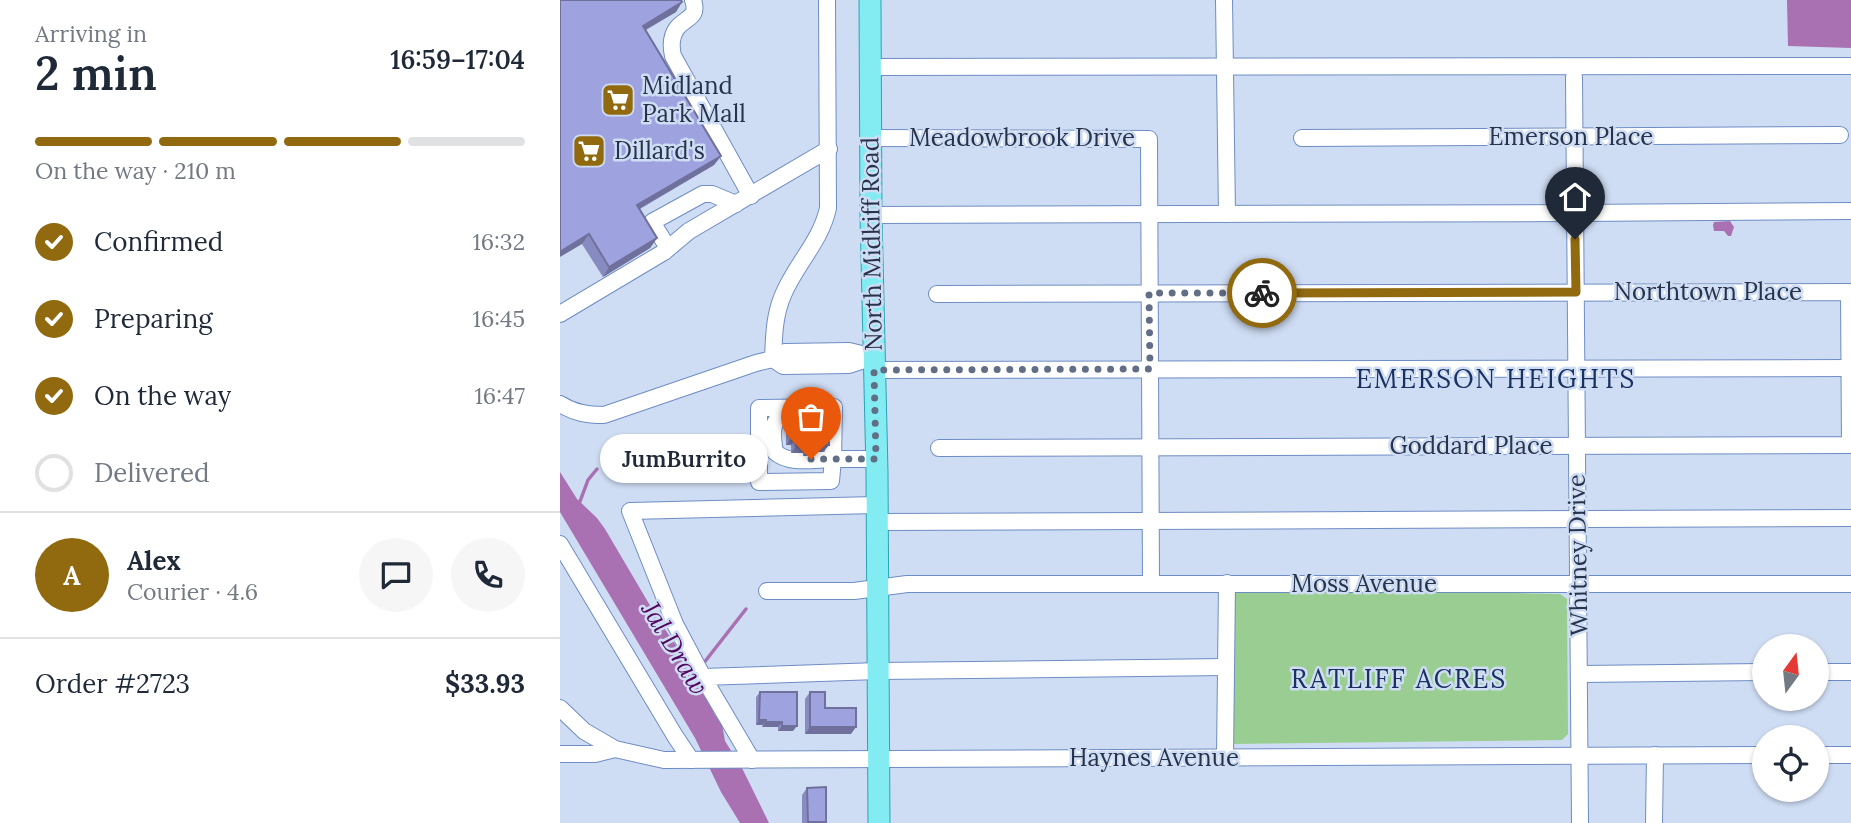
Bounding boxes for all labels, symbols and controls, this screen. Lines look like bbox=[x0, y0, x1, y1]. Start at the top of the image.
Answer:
text: Arriving in bbox=[35, 19, 147, 48]
text: 16:59–17:04 bbox=[390, 43, 525, 76]
text: 2 min bbox=[35, 44, 157, 103]
place label: Midland Park Mall bbox=[642, 70, 746, 129]
supermarket icon: Midland Park Mall bbox=[599, 81, 637, 119]
street label: Emerson Place bbox=[1489, 121, 1653, 152]
street label: Meadowbrook Drive bbox=[909, 122, 1135, 153]
supermarket icon: Dillard's bbox=[570, 132, 608, 170]
place label: Dillard's bbox=[614, 135, 705, 166]
street label: North Midkiff Road bbox=[854, 137, 889, 351]
text: On the way · 210 m bbox=[35, 156, 236, 185]
pin bbox=[1545, 167, 1605, 239]
icon: home bbox=[1556, 178, 1594, 216]
icon: check bbox=[35, 223, 73, 261]
text: Confirmed bbox=[94, 225, 223, 258]
text: 16:32 bbox=[472, 227, 525, 256]
courier bbox=[1227, 258, 1297, 328]
icon: bike bbox=[1243, 274, 1281, 312]
street label: Northtown Place bbox=[1614, 276, 1802, 307]
icon: check bbox=[35, 300, 73, 338]
text: Preparing bbox=[94, 302, 213, 335]
text: 16:45 bbox=[473, 304, 525, 333]
district label: EMERSON HEIGHTS bbox=[1356, 362, 1636, 395]
icon: check bbox=[35, 377, 73, 415]
text: On the way bbox=[94, 379, 231, 412]
text: 16:47 bbox=[475, 381, 525, 410]
pin bbox=[781, 387, 841, 459]
icon: bag bbox=[792, 398, 830, 436]
street label: Goddard Place bbox=[1389, 430, 1553, 461]
callout: JumBurrito bbox=[601, 434, 769, 484]
text: JumBurrito bbox=[622, 444, 746, 473]
text: Delivered bbox=[94, 456, 210, 489]
street label: Whitney Drive bbox=[1561, 474, 1594, 636]
button: chat bbox=[359, 538, 433, 612]
button: phone bbox=[451, 538, 525, 612]
text: Alex bbox=[127, 544, 181, 577]
text: A bbox=[63, 559, 81, 592]
street label: Moss Avenue bbox=[1291, 568, 1437, 599]
text: Courier · 4.6 bbox=[127, 577, 258, 606]
water label: Jal Draw bbox=[634, 594, 716, 700]
north arrow bbox=[1752, 634, 1829, 710]
map controls bbox=[1752, 634, 1829, 802]
district label: RATLIFF ACRES bbox=[1291, 662, 1507, 695]
text: Order #2723 bbox=[35, 667, 190, 700]
text: $33.93 bbox=[445, 667, 525, 700]
button: locate bbox=[1752, 725, 1829, 802]
street label: Haynes Avenue bbox=[1069, 742, 1239, 773]

